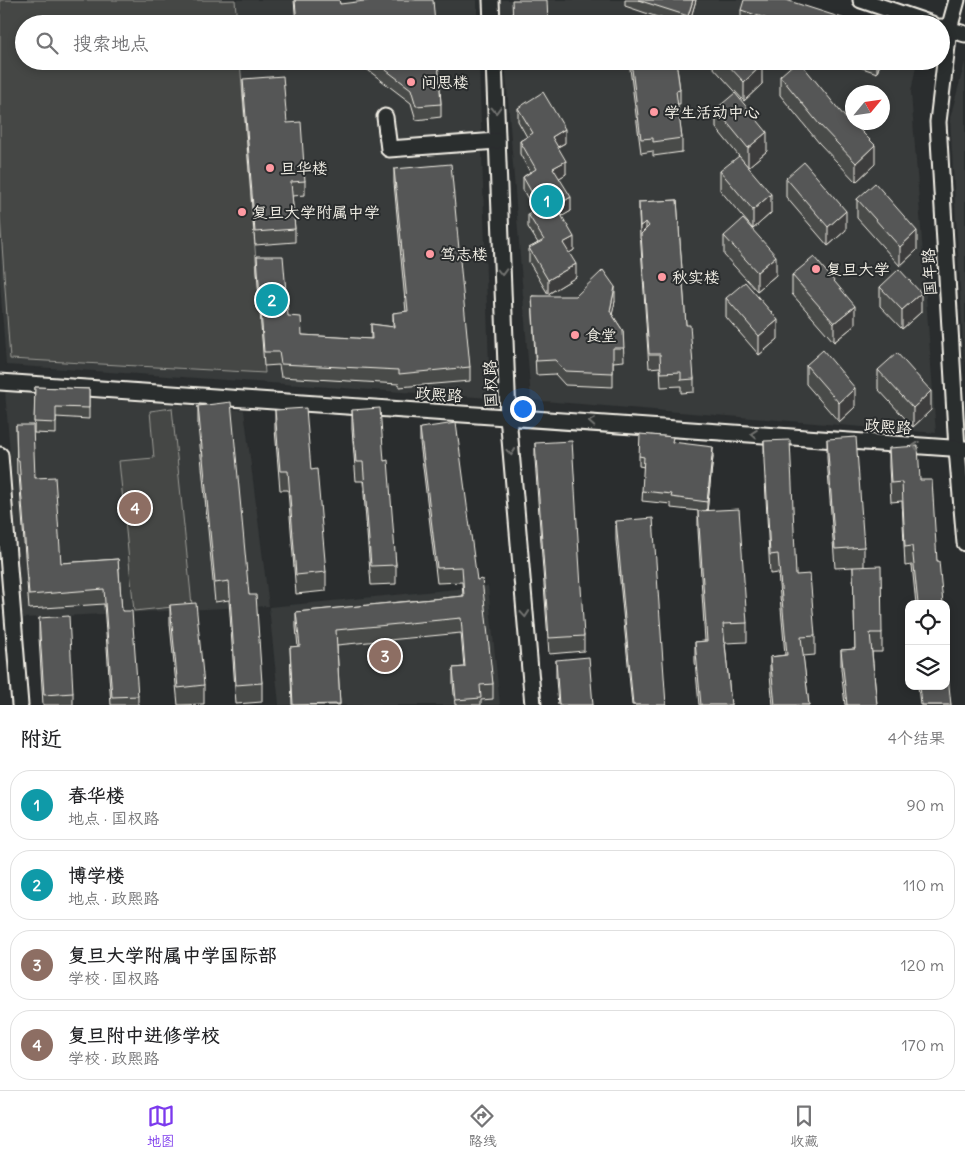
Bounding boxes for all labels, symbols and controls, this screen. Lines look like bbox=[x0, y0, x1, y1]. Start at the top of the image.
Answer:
search box bbox=[15, 15, 950, 70]
icon: search bbox=[33, 29, 61, 57]
text: 搜索地点 bbox=[73, 31, 149, 55]
place label: 问思楼 bbox=[421, 72, 469, 92]
marker: 问思楼 bbox=[405, 76, 417, 88]
north arrow bbox=[845, 85, 890, 130]
place label: 学生活动中心 bbox=[664, 102, 760, 122]
one-way arrow bbox=[490, 106, 501, 114]
marker: 学生活动中心 bbox=[648, 106, 660, 118]
place label: 旦华楼 bbox=[280, 158, 328, 178]
marker: 旦华楼 bbox=[264, 162, 276, 174]
pin: 1 bbox=[531, 182, 563, 220]
place label: 复旦大学附属中学 bbox=[252, 202, 380, 222]
marker: 复旦大学附属中学 bbox=[236, 206, 248, 218]
place label: 笃志楼 bbox=[440, 244, 488, 264]
marker: 笃志楼 bbox=[424, 248, 436, 260]
street label: 国年路 bbox=[918, 248, 940, 296]
place label: 复旦大学 bbox=[826, 259, 890, 279]
marker: 复旦大学 bbox=[810, 263, 822, 275]
place label: 秋实楼 bbox=[672, 267, 720, 287]
one-way arrow bbox=[497, 269, 508, 277]
marker: 秋实楼 bbox=[656, 271, 668, 283]
pin: 2 bbox=[256, 281, 288, 319]
place label: 食堂 bbox=[585, 325, 617, 345]
marker: 食堂 bbox=[569, 329, 581, 341]
street label: 国权路 bbox=[479, 360, 501, 408]
street label: 政熙路 bbox=[414, 382, 464, 406]
your location bbox=[510, 396, 536, 422]
street label: 政熙路 bbox=[863, 414, 913, 438]
one-way arrow bbox=[588, 417, 596, 428]
one-way arrow bbox=[750, 429, 758, 440]
one-way arrow bbox=[912, 440, 920, 451]
one-way arrow bbox=[506, 448, 517, 456]
pin: 4 bbox=[119, 489, 151, 527]
map controls bbox=[905, 600, 950, 690]
button: locate bbox=[905, 600, 950, 645]
one-way arrow bbox=[520, 610, 531, 618]
pin: 3 bbox=[369, 637, 401, 675]
button: layers bbox=[905, 645, 950, 690]
text: 附近 bbox=[20, 725, 62, 752]
text: 4个结果 bbox=[888, 728, 945, 748]
text: 春华楼 bbox=[68, 783, 125, 807]
text: 1 bbox=[34, 795, 40, 815]
text: 90 m bbox=[906, 795, 944, 815]
text: 地点 · 国权路 bbox=[68, 808, 159, 828]
text: 博学楼 bbox=[68, 863, 125, 887]
text: 2 bbox=[33, 875, 41, 895]
text: 110 m bbox=[903, 875, 944, 895]
text: 地点 · 政熙路 bbox=[68, 888, 159, 908]
text: 复旦大学附属中学国际部 bbox=[68, 943, 277, 967]
text: 3 bbox=[32, 955, 42, 975]
text: 120 m bbox=[901, 955, 944, 975]
text: 学校 · 国权路 bbox=[68, 968, 159, 988]
text: 复旦附中进修学校 bbox=[68, 1023, 220, 1047]
text: 4 bbox=[32, 1035, 42, 1055]
text: 170 m bbox=[901, 1035, 944, 1055]
text: 学校 · 政熙路 bbox=[68, 1048, 159, 1068]
tab: 地图 bbox=[147, 1102, 175, 1150]
tab: 路线 bbox=[468, 1102, 496, 1150]
tab: 收藏 bbox=[790, 1102, 818, 1150]

